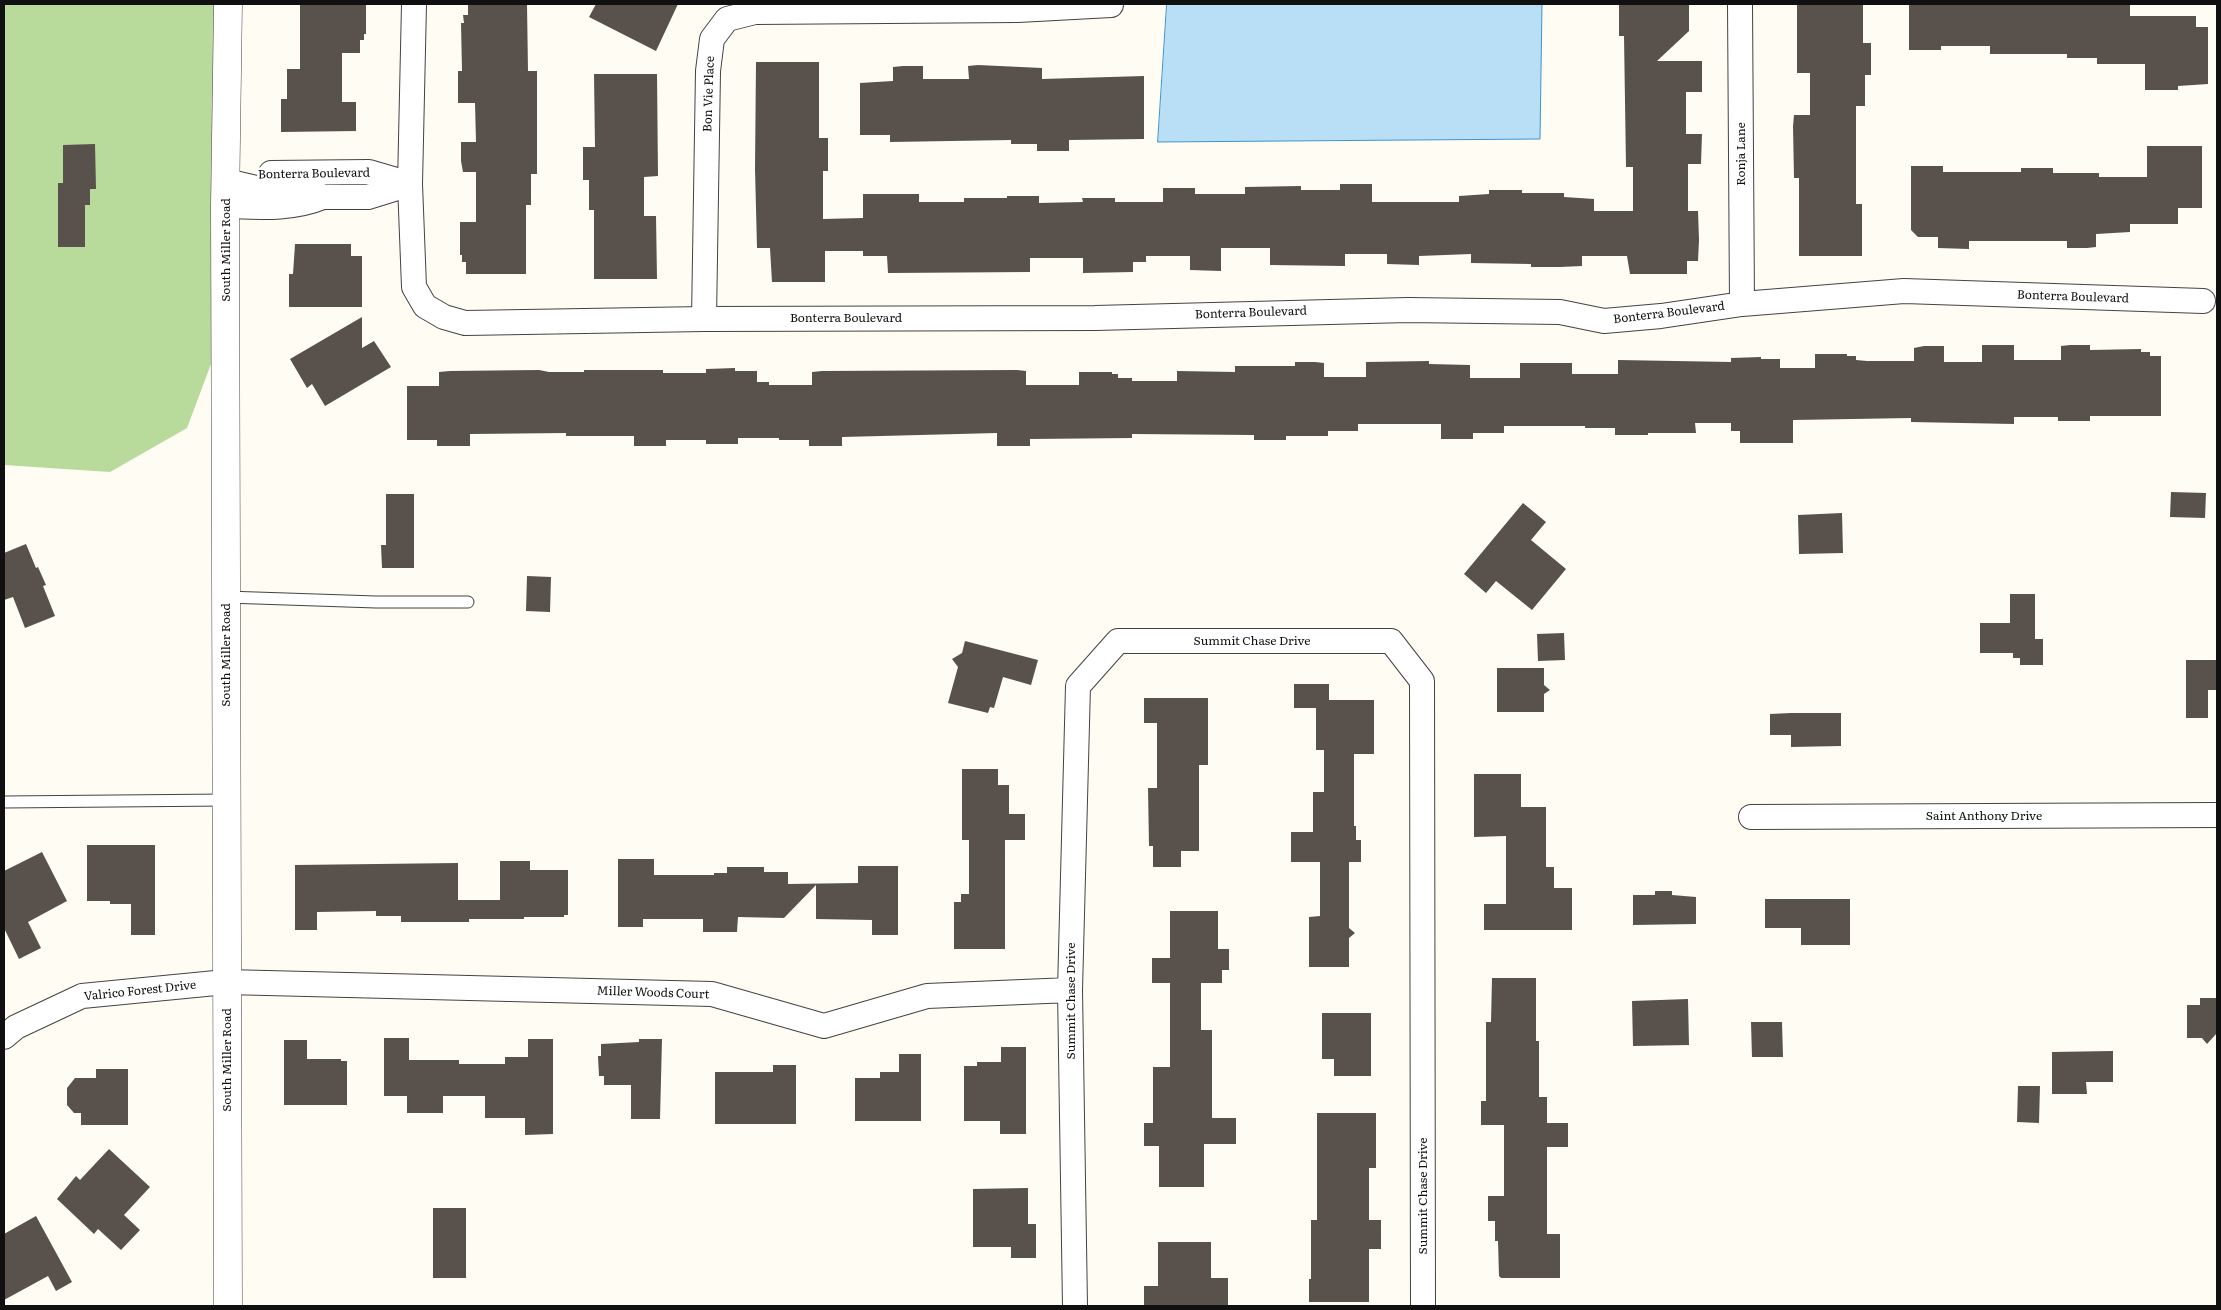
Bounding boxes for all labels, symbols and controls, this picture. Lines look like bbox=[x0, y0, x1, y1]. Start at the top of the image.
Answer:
street label: Bon Vie Place bbox=[700, 56, 718, 132]
street label: Ronja Lane bbox=[1734, 122, 1748, 186]
street label: Bonterra Boulevard bbox=[258, 166, 370, 182]
street label: South Miller Road bbox=[219, 198, 233, 302]
street label: Bonterra Boulevard bbox=[2017, 288, 2129, 306]
street label: Bonterra Boulevard bbox=[1612, 299, 1726, 327]
street label: Bonterra Boulevard bbox=[1195, 304, 1307, 322]
street label: Bonterra Boulevard bbox=[790, 311, 902, 325]
street label: South Miller Road bbox=[219, 603, 233, 707]
street label: Summit Chase Drive bbox=[1194, 634, 1310, 648]
street label: Saint Anthony Drive bbox=[1926, 809, 2042, 823]
street label: Summit Chase Drive bbox=[1064, 943, 1078, 1059]
street label: Valrico Forest Drive bbox=[83, 978, 197, 1004]
street label: Miller Woods Court bbox=[596, 984, 710, 1002]
street label: South Miller Road bbox=[220, 1008, 234, 1112]
street label: Summit Chase Drive bbox=[1416, 1138, 1430, 1254]

